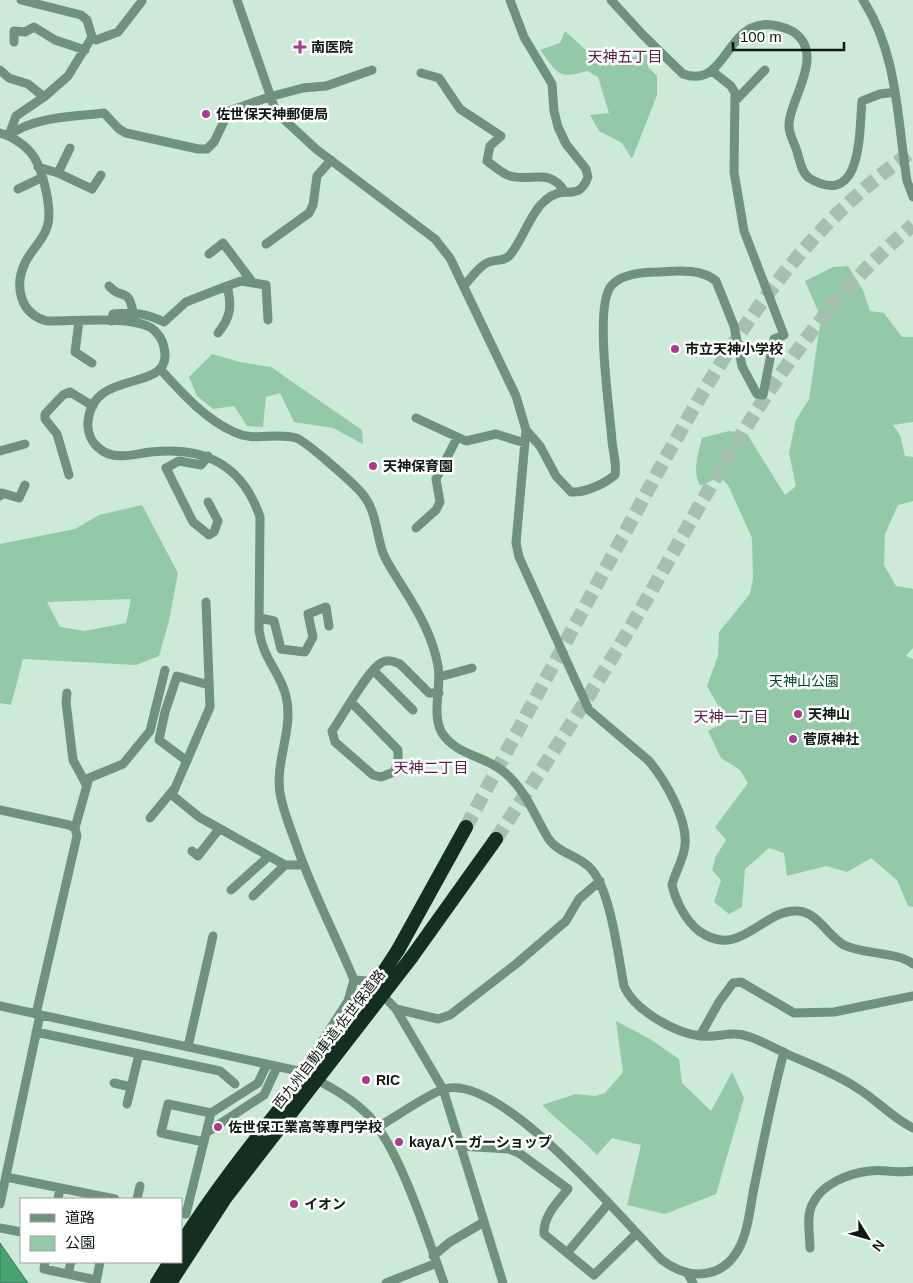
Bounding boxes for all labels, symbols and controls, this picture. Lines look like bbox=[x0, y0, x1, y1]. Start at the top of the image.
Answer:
scale bar bbox=[733, 20, 844, 52]
text: 100 m bbox=[740, 28, 782, 45]
place label: 南医院 bbox=[311, 39, 353, 55]
marker: 南医院 bbox=[293, 40, 307, 54]
district label: 天神五丁目 bbox=[587, 48, 663, 65]
place label: 佐世保天神郵便局 bbox=[216, 106, 328, 122]
marker: 佐世保天神郵便局 bbox=[200, 108, 212, 120]
place label: 市立天神小学校 bbox=[685, 341, 783, 357]
marker: 市立天神小学校 bbox=[669, 343, 681, 355]
place label: 天神保育園 bbox=[383, 458, 453, 474]
marker: 天神保育園 bbox=[367, 460, 379, 472]
park label: 天神山公園 bbox=[769, 673, 839, 689]
place label: 天神山 bbox=[808, 706, 850, 722]
district label: 天神一丁目 bbox=[693, 708, 769, 725]
marker: 天神山 bbox=[792, 708, 804, 720]
place label: 菅原神社 bbox=[803, 731, 859, 747]
marker: 菅原神社 bbox=[787, 733, 799, 745]
district label: 天神二丁目 bbox=[393, 759, 469, 776]
street label: 西九州自動車道;佐世保道路 bbox=[270, 966, 388, 1112]
place label: RIC bbox=[376, 1072, 400, 1088]
marker: RIC bbox=[360, 1074, 372, 1086]
place label: 佐世保工業高等専門学校 bbox=[228, 1119, 382, 1135]
marker: 佐世保工業高等専門学校 bbox=[212, 1121, 224, 1133]
place label: kayaバーガーショップ bbox=[409, 1134, 552, 1150]
marker: kayaバーガーショップ bbox=[393, 1136, 405, 1148]
place label: イオン bbox=[304, 1196, 346, 1212]
legend bbox=[20, 1198, 182, 1263]
marker: イオン bbox=[288, 1198, 300, 1210]
text: 道路 bbox=[65, 1209, 95, 1226]
north arrow bbox=[843, 1213, 893, 1263]
text: 公園 bbox=[65, 1234, 95, 1251]
text: N bbox=[869, 1237, 888, 1255]

